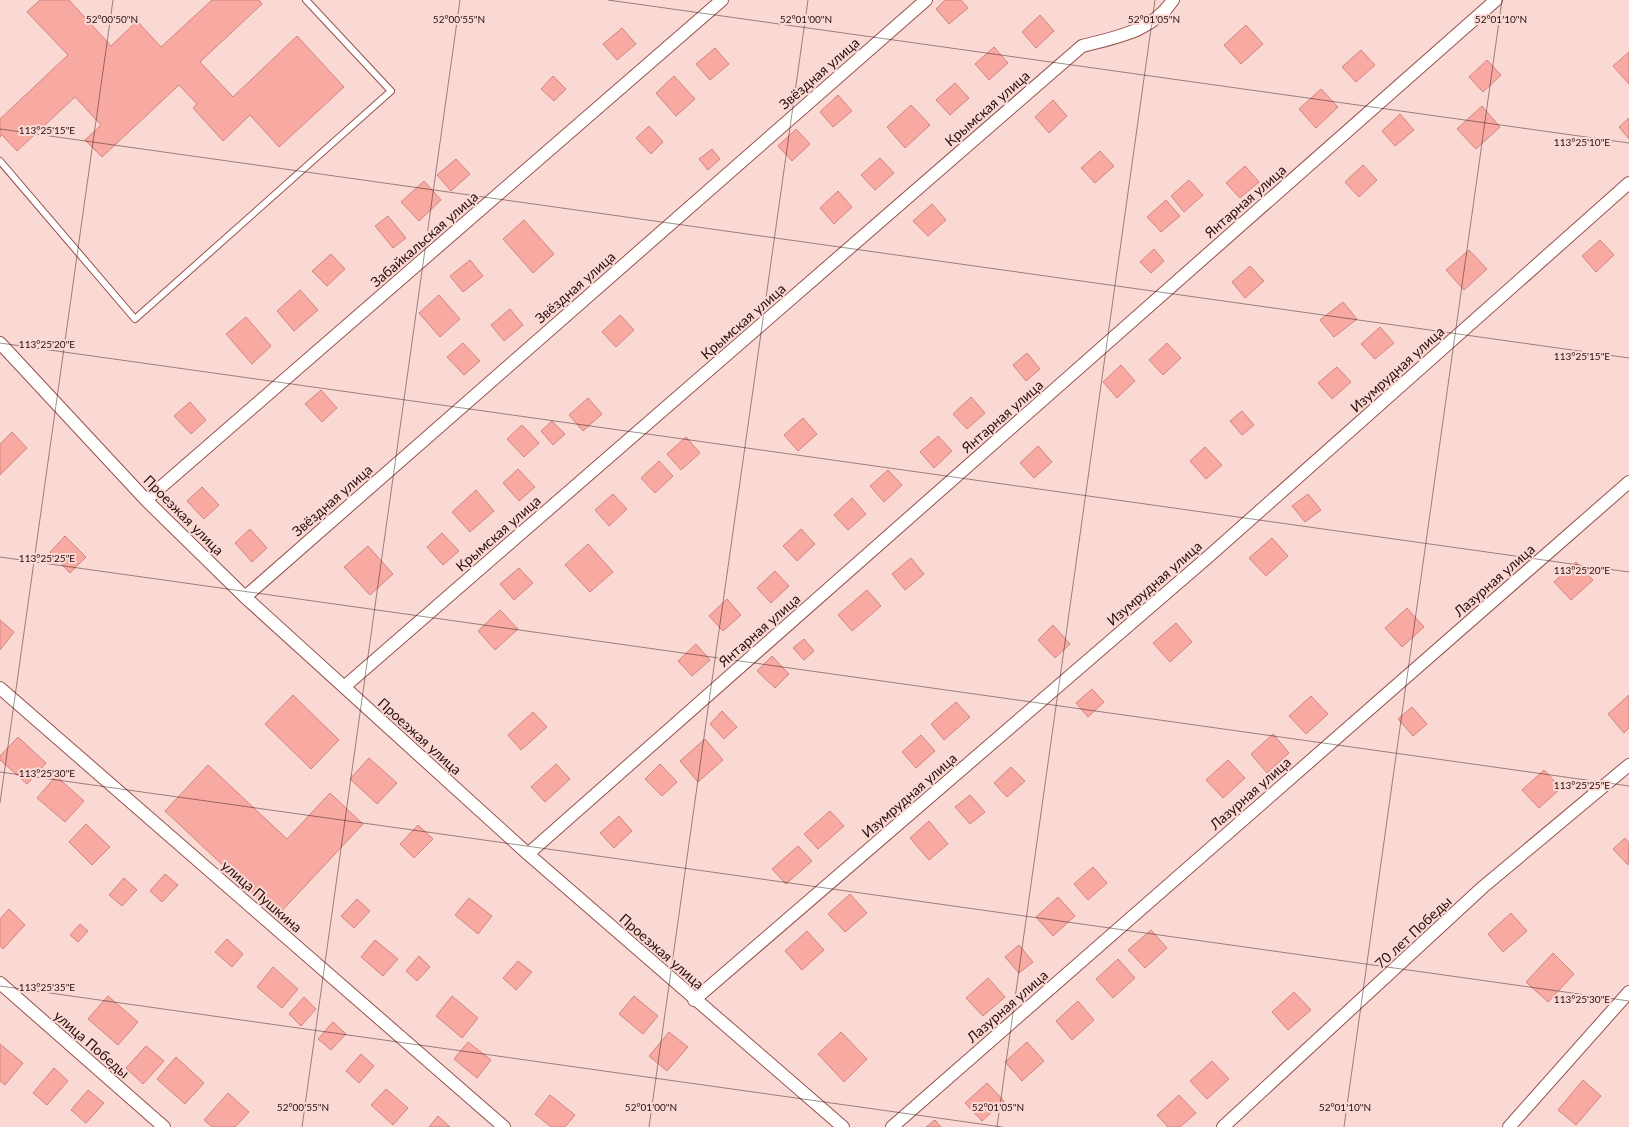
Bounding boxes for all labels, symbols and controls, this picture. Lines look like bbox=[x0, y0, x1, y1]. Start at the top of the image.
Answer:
text: 52°00'50"N bbox=[86, 13, 138, 25]
text: 52°00'55"N bbox=[433, 13, 485, 25]
text: 52°01'00"N bbox=[780, 13, 832, 25]
text: 52°01'05"N bbox=[1128, 13, 1180, 25]
text: 52°01'10"N bbox=[1475, 13, 1527, 25]
street label: Звёздная улица bbox=[775, 34, 863, 112]
street label: Крымская улица bbox=[941, 67, 1033, 149]
text: 113°25'15"E bbox=[19, 124, 75, 136]
text: 113°25'10"E bbox=[1554, 136, 1610, 148]
street label: Янтарная улица bbox=[1200, 161, 1289, 242]
street label: Забайкальская улица bbox=[367, 188, 481, 290]
street label: Звёздная улица bbox=[531, 248, 619, 326]
street label: Крымская улица bbox=[697, 280, 789, 362]
street label: Изумрудная улица bbox=[1347, 322, 1447, 416]
text: 113°25'20"E bbox=[19, 338, 75, 350]
text: 113°25'15"E bbox=[1554, 350, 1610, 362]
street label: Янтарная улица bbox=[957, 376, 1046, 457]
street label: Звёздная улица bbox=[288, 461, 376, 539]
street label: Проезжая улица bbox=[140, 471, 228, 559]
street label: Крымская улица bbox=[452, 492, 544, 574]
street label: Изумрудная улица bbox=[1103, 537, 1205, 629]
street label: Лазурная улица bbox=[1449, 540, 1538, 620]
text: 113°25'25"E bbox=[19, 552, 75, 564]
text: 113°25'20"E bbox=[1554, 564, 1610, 576]
street label: Янтарная улица bbox=[714, 590, 803, 671]
street label: Проезжая улица bbox=[375, 694, 465, 778]
street label: Изумрудная улица bbox=[858, 749, 960, 841]
street label: Лазурная улица bbox=[1205, 753, 1294, 833]
text: 113°25'30"E bbox=[19, 767, 75, 779]
text: 113°25'25"E bbox=[1554, 779, 1610, 791]
street label: улица Пушкина bbox=[218, 857, 306, 936]
street label: 70 лет Победы bbox=[1371, 892, 1455, 972]
street label: Проезжая улица bbox=[616, 910, 708, 992]
street label: Лазурная улица bbox=[962, 966, 1051, 1046]
text: 113°25'35"E bbox=[19, 981, 75, 993]
text: 113°25'30"E bbox=[1554, 993, 1610, 1005]
street label: улица Победы bbox=[51, 1007, 133, 1081]
text: 52°00'55"N bbox=[277, 1101, 329, 1113]
text: 52°01'00"N bbox=[625, 1101, 677, 1113]
text: 52°01'05"N bbox=[972, 1101, 1024, 1113]
text: 52°01'10"N bbox=[1319, 1101, 1371, 1113]

